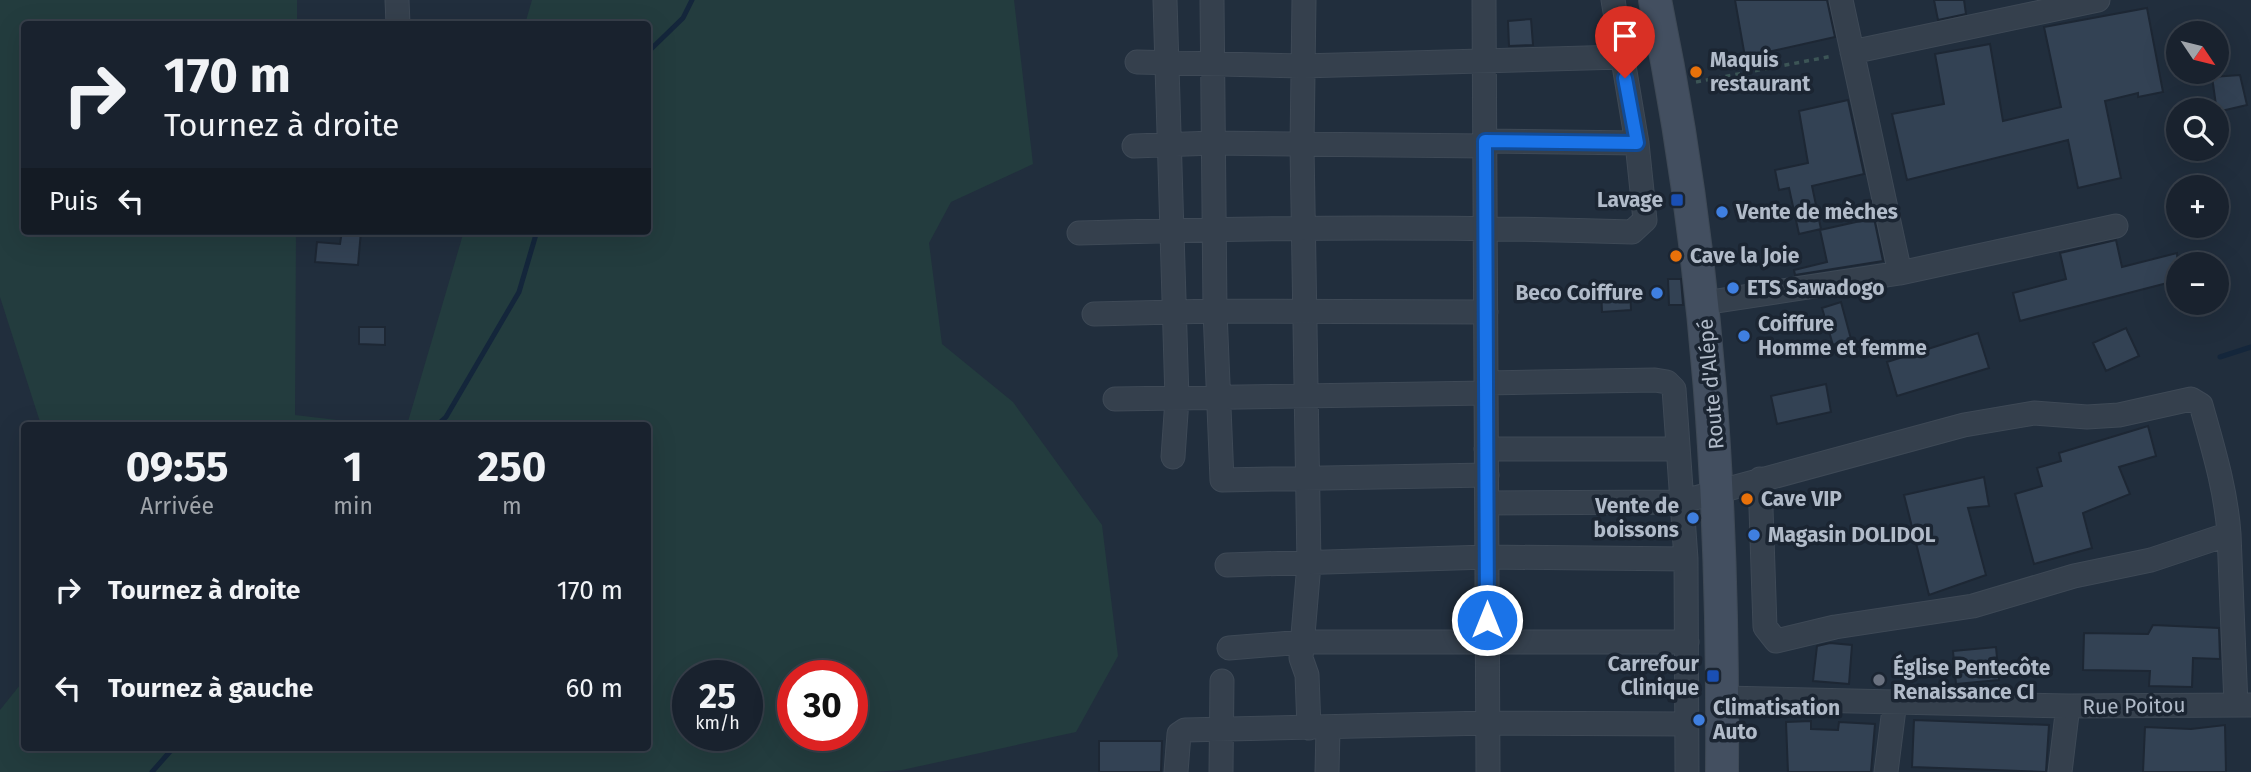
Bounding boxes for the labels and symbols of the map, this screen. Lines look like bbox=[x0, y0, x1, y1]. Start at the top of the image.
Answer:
pin bbox=[1595, 6, 1655, 78]
north arrow bbox=[2166, 21, 2230, 84]
place label: Maquis restaurant bbox=[1710, 47, 1811, 97]
marker: Maquis restaurant bbox=[1688, 64, 1704, 80]
place label: Lavage bbox=[1597, 187, 1663, 213]
marker: Lavage bbox=[1669, 192, 1685, 208]
place label: Vente de mèches bbox=[1735, 199, 1898, 225]
marker: Vente de mèches bbox=[1714, 204, 1730, 220]
place label: Cave la Joie bbox=[1690, 243, 1800, 269]
marker: Cave la Joie bbox=[1668, 248, 1684, 264]
place label: ETS Sawadogo bbox=[1747, 275, 1885, 301]
place label: Beco Coiffure bbox=[1515, 280, 1643, 306]
marker: ETS Sawadogo bbox=[1725, 280, 1741, 296]
marker: Beco Coiffure bbox=[1649, 285, 1665, 301]
place label: Coiffure Homme et femme bbox=[1758, 311, 1927, 361]
street label: Route d'Alépé bbox=[1692, 318, 1730, 450]
marker: Coiffure Homme et femme bbox=[1736, 328, 1752, 344]
place label: Cave VIP bbox=[1761, 486, 1842, 512]
marker: Cave VIP bbox=[1739, 491, 1755, 507]
place label: Vente de boissons bbox=[1594, 493, 1679, 543]
marker: Vente de boissons bbox=[1685, 510, 1701, 526]
place label: Magasin DOLIDOL bbox=[1768, 522, 1936, 548]
marker: Magasin DOLIDOL bbox=[1746, 527, 1762, 543]
position arrow bbox=[1450, 583, 1524, 657]
place label: Carrefour Clinique bbox=[1608, 651, 1700, 701]
place label: Église Pentecôte Renaissance CI bbox=[1893, 654, 2051, 705]
speed limit sign: 30 bbox=[777, 660, 868, 751]
marker: Carrefour Clinique bbox=[1705, 668, 1721, 684]
marker: Église Pentecôte Renaissance CI bbox=[1871, 672, 1887, 688]
street label: Rue Poitou bbox=[2082, 692, 2186, 720]
place label: Climatisation Auto bbox=[1712, 695, 1840, 745]
marker: Climatisation Auto bbox=[1691, 712, 1707, 728]

